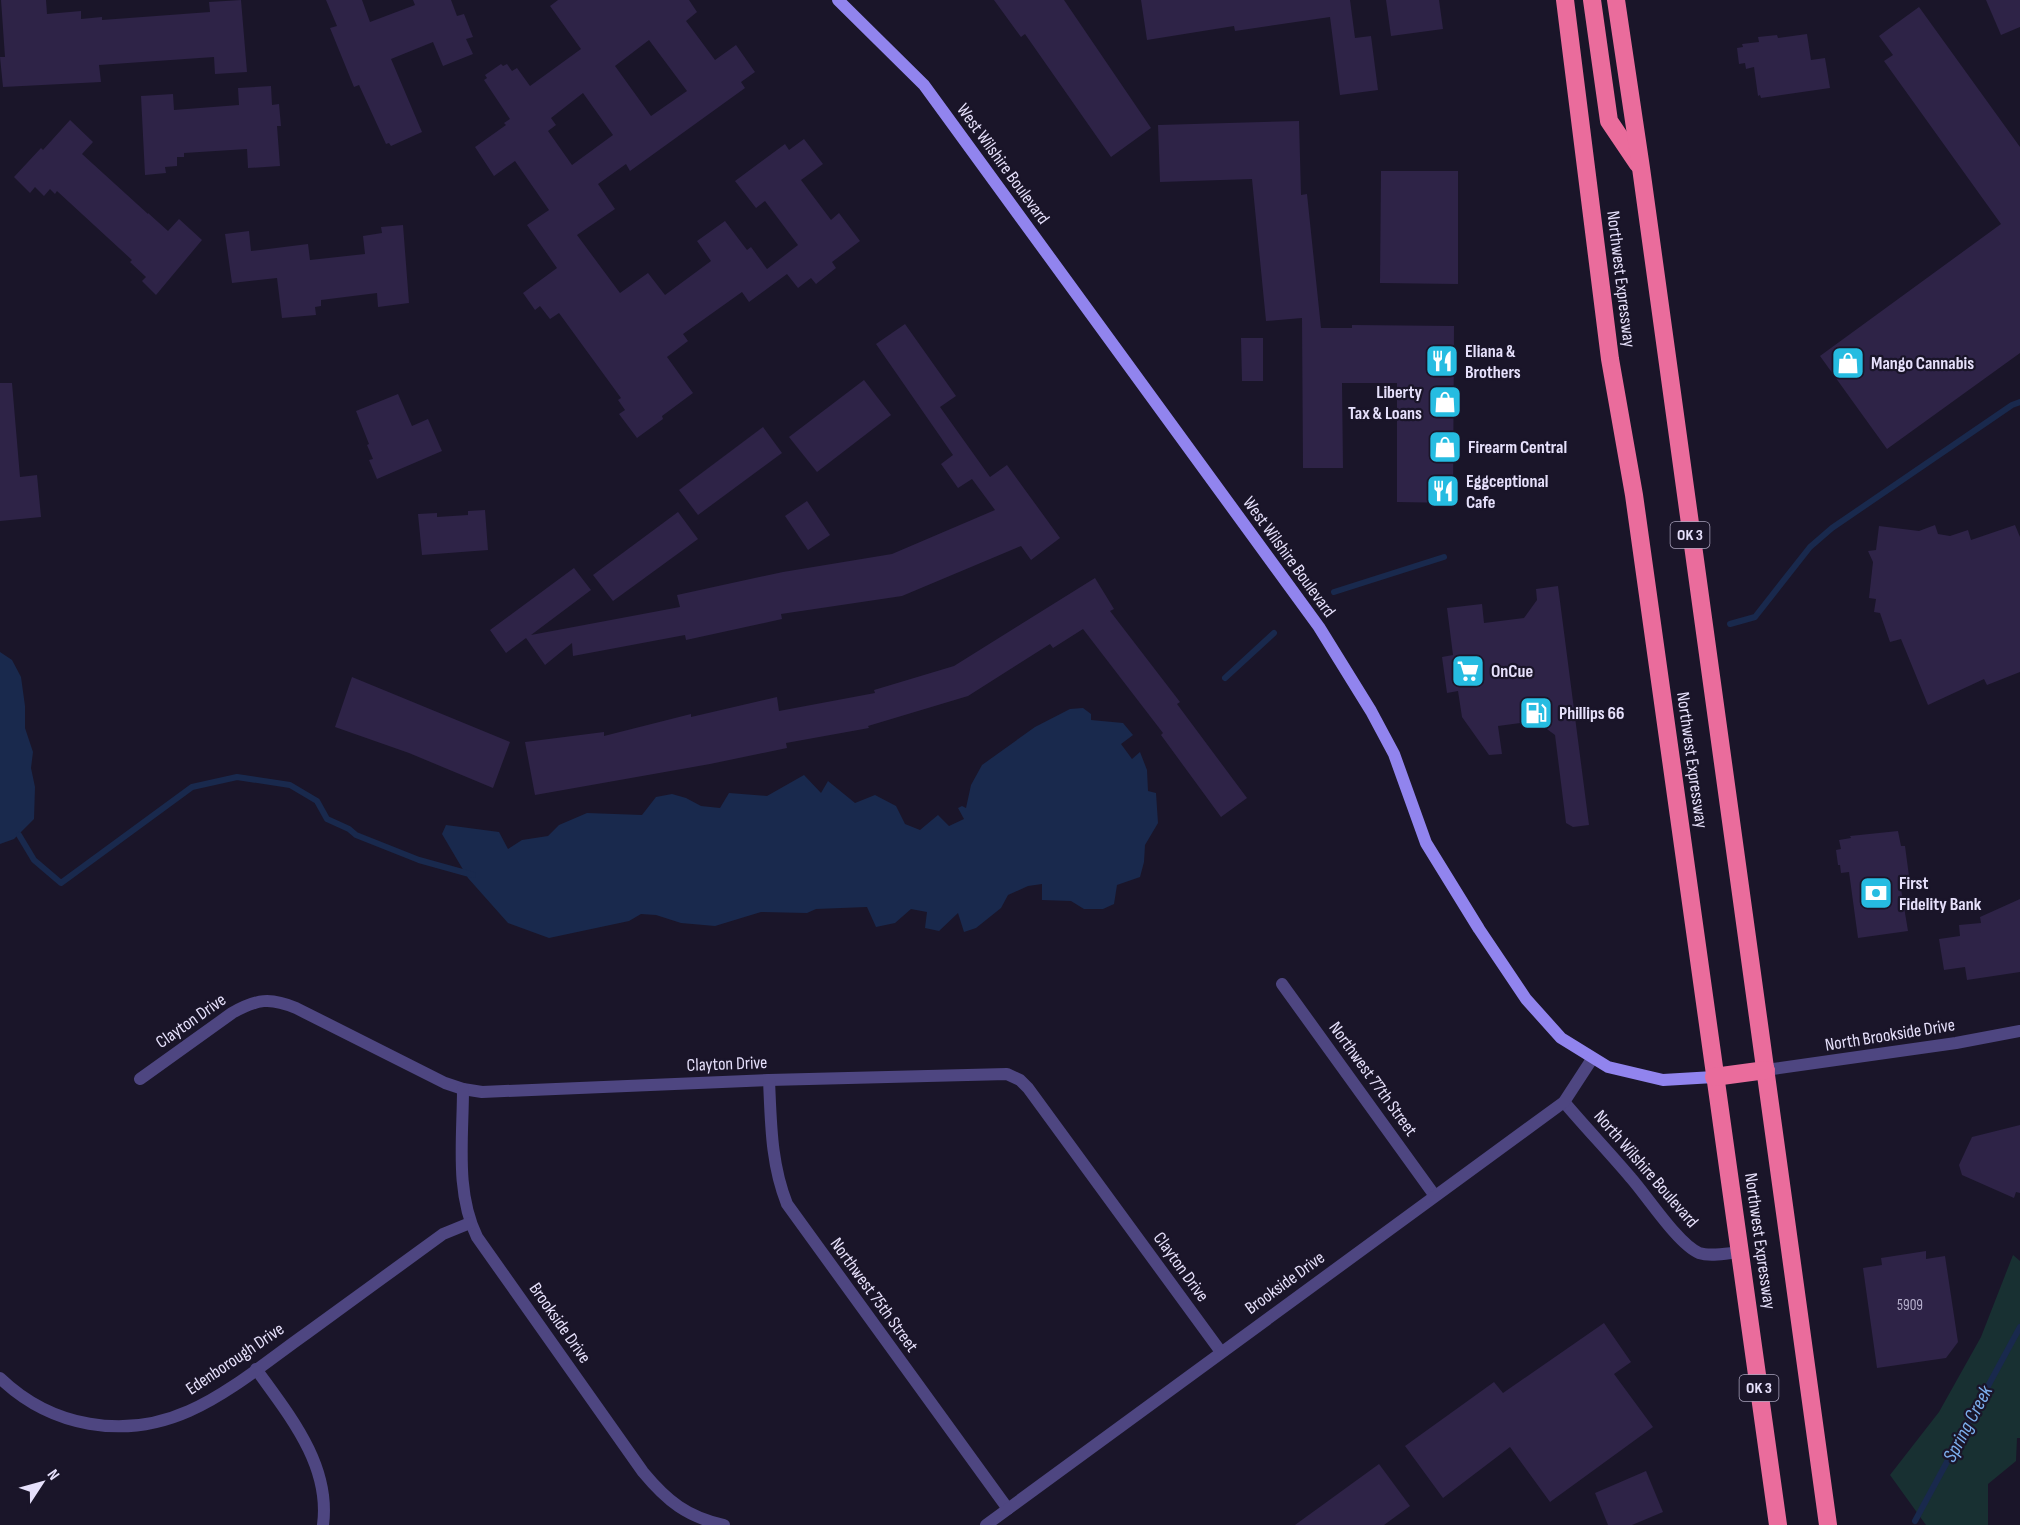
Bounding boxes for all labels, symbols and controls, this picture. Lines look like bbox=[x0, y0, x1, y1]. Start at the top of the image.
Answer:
street label: West Wilshire Boulevard bbox=[952, 100, 1054, 228]
street label: Northwest Expressway bbox=[1602, 210, 1640, 349]
place label: Eliana & Brothers bbox=[1465, 341, 1521, 383]
restaurant icon: Eliana & Brothers bbox=[1424, 343, 1460, 379]
shop icon: Mango Cannabis bbox=[1830, 345, 1866, 381]
place label: Mango Cannabis bbox=[1871, 353, 1974, 374]
place label: Liberty Tax & Loans bbox=[1348, 382, 1423, 424]
shop icon: Liberty Tax & Loans bbox=[1427, 384, 1463, 420]
shop icon: Firearm Central bbox=[1427, 429, 1463, 465]
place label: Firearm Central bbox=[1468, 437, 1567, 458]
place label: Eggceptional Cafe bbox=[1466, 471, 1549, 513]
restaurant icon: Eggceptional Cafe bbox=[1425, 473, 1461, 509]
street label: West Wilshire Boulevard bbox=[1238, 493, 1340, 621]
road number: OK 3 bbox=[1670, 522, 1710, 548]
supermarket icon: OnCue bbox=[1450, 653, 1486, 689]
place label: OnCue bbox=[1491, 661, 1533, 682]
street label: Northwest Expressway bbox=[1672, 691, 1712, 830]
fuel station icon: Phillips 66 bbox=[1518, 695, 1554, 731]
place label: Phillips 66 bbox=[1559, 703, 1624, 724]
place label: First Fidelity Bank bbox=[1899, 873, 1982, 915]
bank icon: First Fidelity Bank bbox=[1858, 875, 1894, 911]
street label: Clayton Drive bbox=[152, 989, 230, 1053]
street label: North Brookside Drive bbox=[1823, 1014, 1957, 1056]
street label: Northwest 77th Street bbox=[1325, 1018, 1422, 1141]
street label: Clayton Drive bbox=[686, 1052, 768, 1076]
street label: North Wilshire Boulevard bbox=[1589, 1106, 1703, 1232]
street label: Northwest Expressway bbox=[1740, 1172, 1780, 1311]
street label: Clayton Drive bbox=[1149, 1228, 1213, 1306]
street label: Northwest 75th Street bbox=[826, 1234, 923, 1356]
street label: Brookside Drive bbox=[1241, 1247, 1329, 1319]
street label: Brookside Drive bbox=[525, 1279, 595, 1367]
house number: 5909 bbox=[1897, 1296, 1923, 1315]
street label: Edenborough Drive bbox=[182, 1318, 288, 1400]
road number: OK 3 bbox=[1740, 1375, 1778, 1401]
water label: Spring Creek bbox=[1938, 1381, 1998, 1466]
north arrow bbox=[12, 1453, 72, 1513]
text: N bbox=[43, 1466, 63, 1484]

